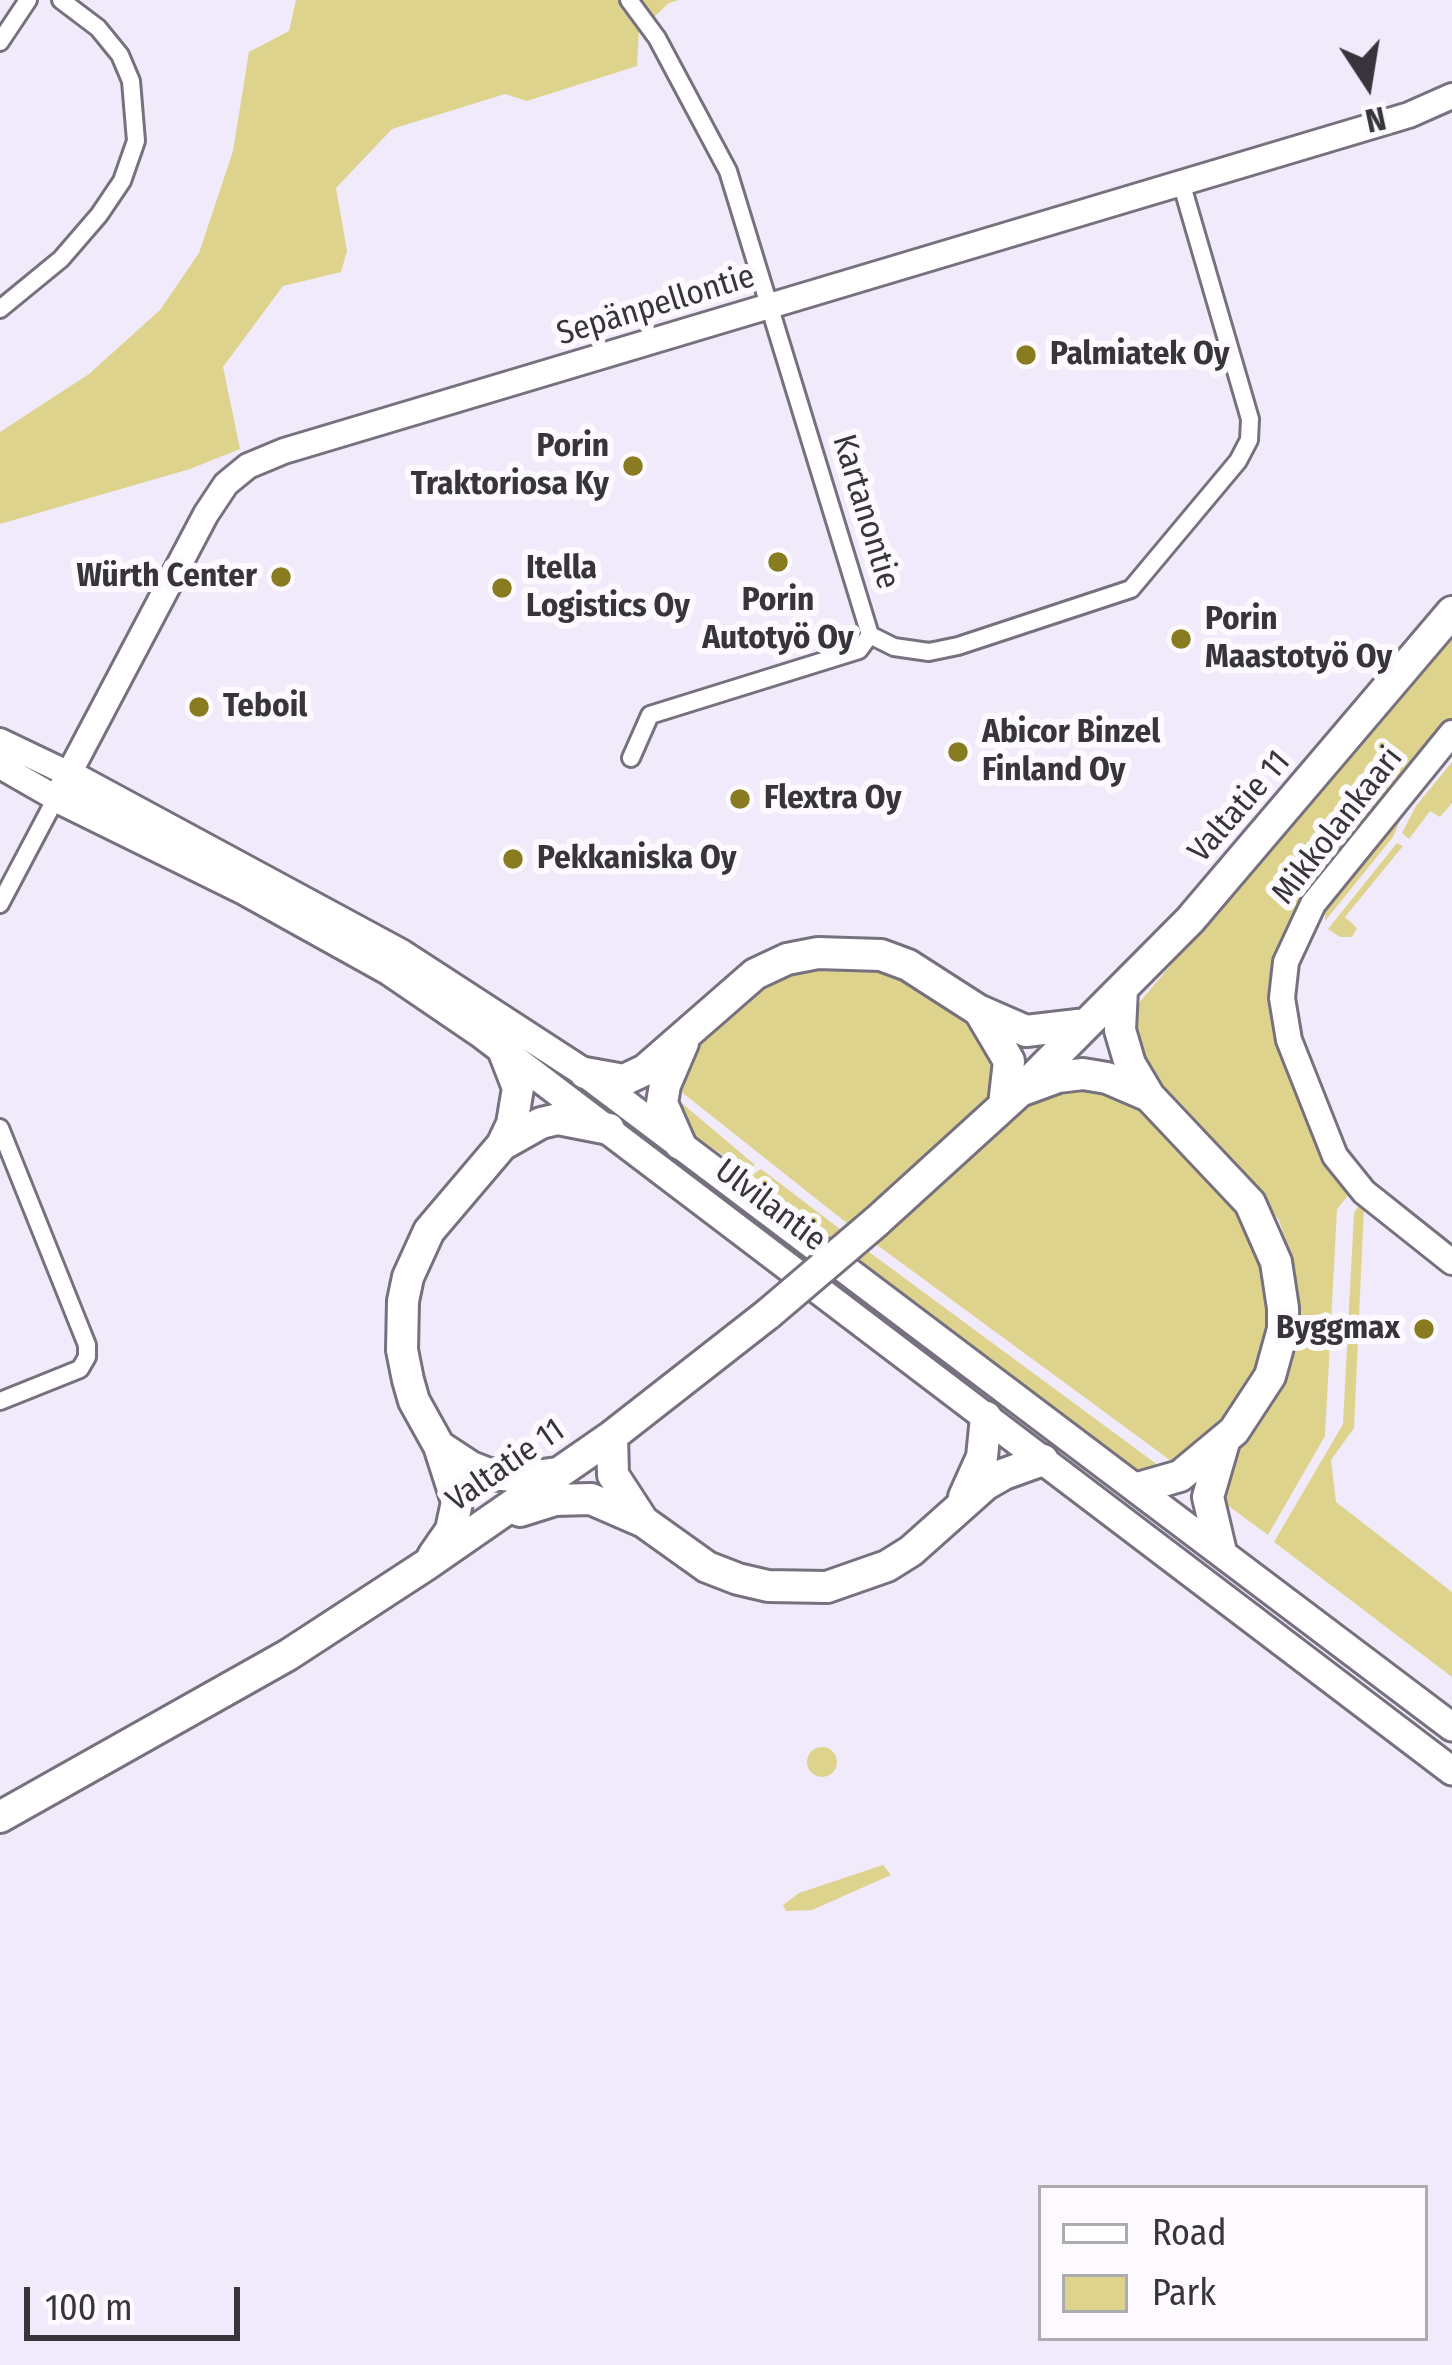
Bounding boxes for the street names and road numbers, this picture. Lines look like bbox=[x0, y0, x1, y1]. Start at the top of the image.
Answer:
street label: Sepänpellontie bbox=[552, 257, 760, 355]
street label: Kartanontie bbox=[823, 430, 907, 594]
street label: Mikkolankaari bbox=[1264, 740, 1412, 912]
street label: Valtatie 11 bbox=[1181, 743, 1299, 871]
street label: Ulvilantie bbox=[707, 1152, 833, 1260]
street label: Valtatie 11 bbox=[439, 1411, 573, 1521]

